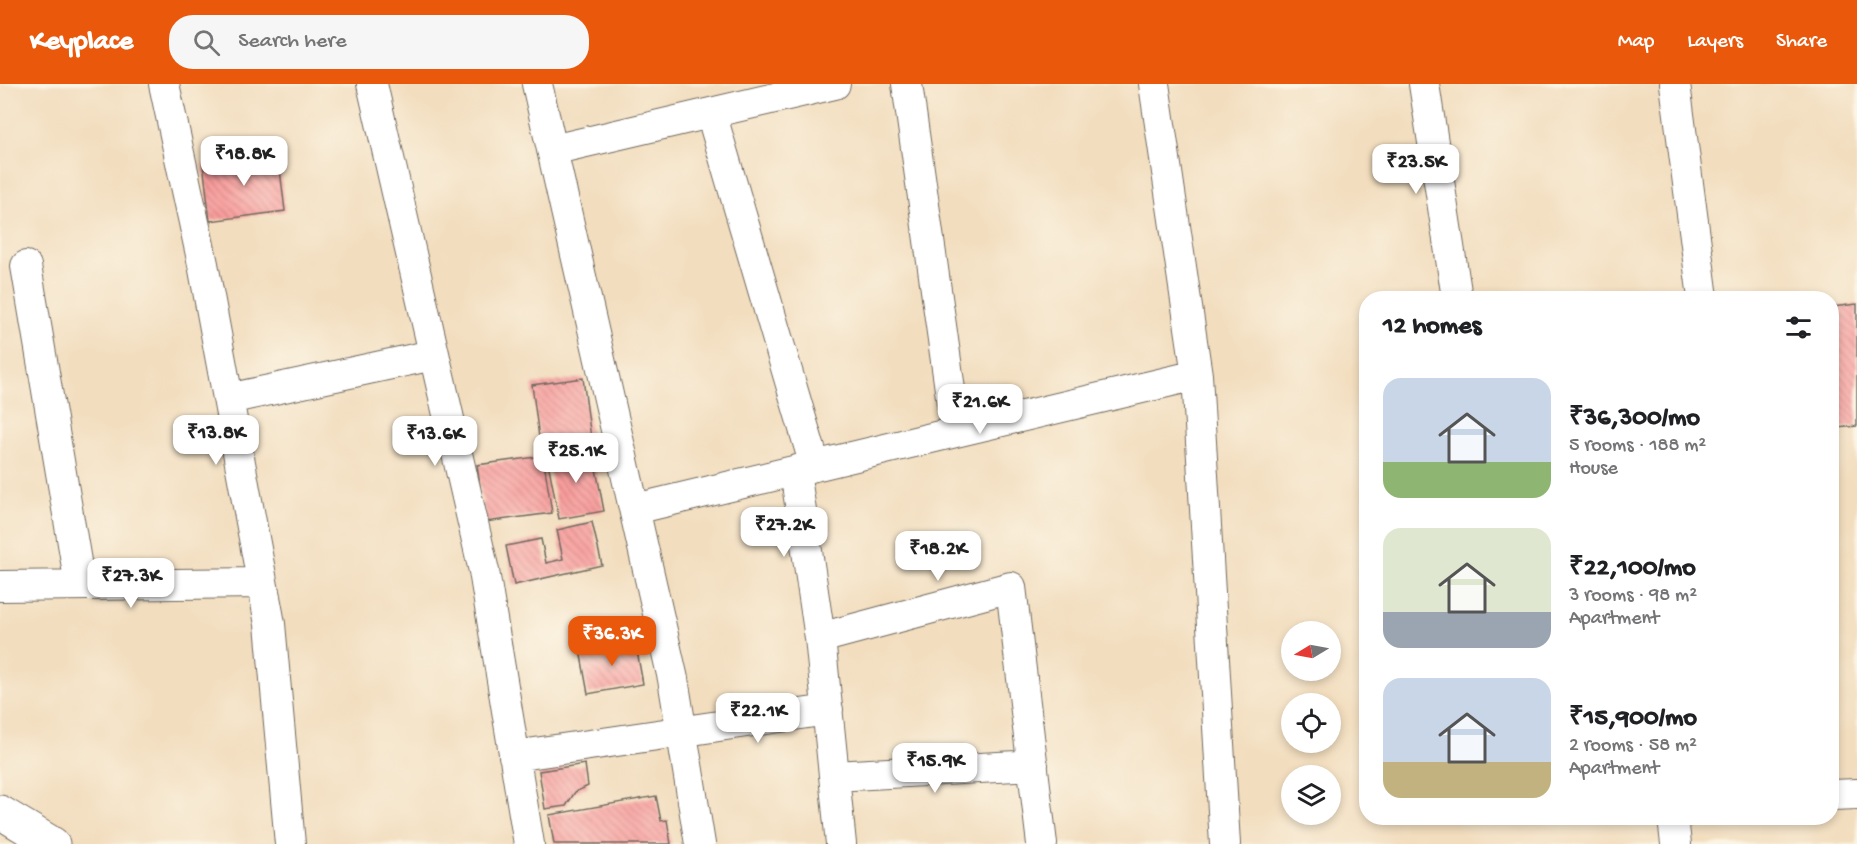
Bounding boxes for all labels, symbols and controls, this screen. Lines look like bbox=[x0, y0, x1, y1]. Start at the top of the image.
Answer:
search box bbox=[169, 15, 589, 69]
text: Keyplace bbox=[30, 26, 133, 59]
icon: search bbox=[190, 26, 223, 59]
text: Search here bbox=[238, 29, 347, 55]
text: Map bbox=[1618, 30, 1654, 55]
text: Layers bbox=[1687, 30, 1743, 55]
text: Share bbox=[1776, 30, 1827, 55]
pin: ₹18.8K bbox=[195, 136, 293, 187]
text: ₹18.8K bbox=[215, 144, 273, 167]
pin: ₹23.5K bbox=[1367, 144, 1465, 195]
text: ₹23.5K bbox=[1386, 152, 1446, 175]
icon: filters bbox=[1782, 311, 1815, 344]
text: 12 homes bbox=[1383, 312, 1481, 343]
pin: ₹21.6K bbox=[931, 384, 1029, 435]
text: ₹21.6K bbox=[952, 392, 1008, 415]
icon: home bbox=[1431, 402, 1503, 474]
text: ₹36,300/mo bbox=[1569, 404, 1700, 435]
pin: ₹13.8K bbox=[167, 415, 265, 466]
pin: ₹13.6K bbox=[386, 416, 484, 467]
text: ₹13.8K bbox=[187, 423, 245, 446]
text: ₹13.6K bbox=[406, 424, 464, 447]
pin: ₹25.1K bbox=[527, 433, 625, 484]
text: 5 rooms · 188 m² bbox=[1569, 435, 1706, 458]
text: ₹25.1K bbox=[547, 441, 605, 464]
text: House bbox=[1569, 458, 1618, 481]
pin: ₹27.2K bbox=[735, 507, 833, 558]
text: ₹27.2K bbox=[755, 515, 813, 538]
pin: ₹18.2K bbox=[889, 531, 987, 582]
text: ₹18.2K bbox=[909, 539, 967, 562]
icon: home bbox=[1431, 552, 1503, 624]
text: ₹22,100/mo bbox=[1569, 554, 1696, 585]
pin: ₹27.3K bbox=[82, 558, 180, 609]
text: ₹27.3K bbox=[101, 566, 161, 589]
text: 3 rooms · 98 m² bbox=[1569, 585, 1697, 608]
text: Apartment bbox=[1569, 608, 1659, 631]
pin: ₹36.3K bbox=[563, 616, 661, 667]
north arrow bbox=[1281, 621, 1341, 681]
map controls bbox=[1281, 621, 1341, 825]
text: ₹36.3K bbox=[582, 624, 642, 647]
pin: ₹22.1K bbox=[709, 693, 807, 744]
button: locate bbox=[1281, 693, 1341, 753]
text: ₹22.1K bbox=[730, 701, 786, 724]
icon: home bbox=[1431, 702, 1503, 774]
text: ₹15,900/mo bbox=[1569, 704, 1697, 735]
text: 2 rooms · 58 m² bbox=[1569, 735, 1697, 758]
pin: ₹15.9K bbox=[886, 743, 984, 794]
text: ₹15.9K bbox=[906, 751, 964, 774]
text: Apartment bbox=[1569, 758, 1659, 781]
button: layers bbox=[1281, 765, 1341, 825]

